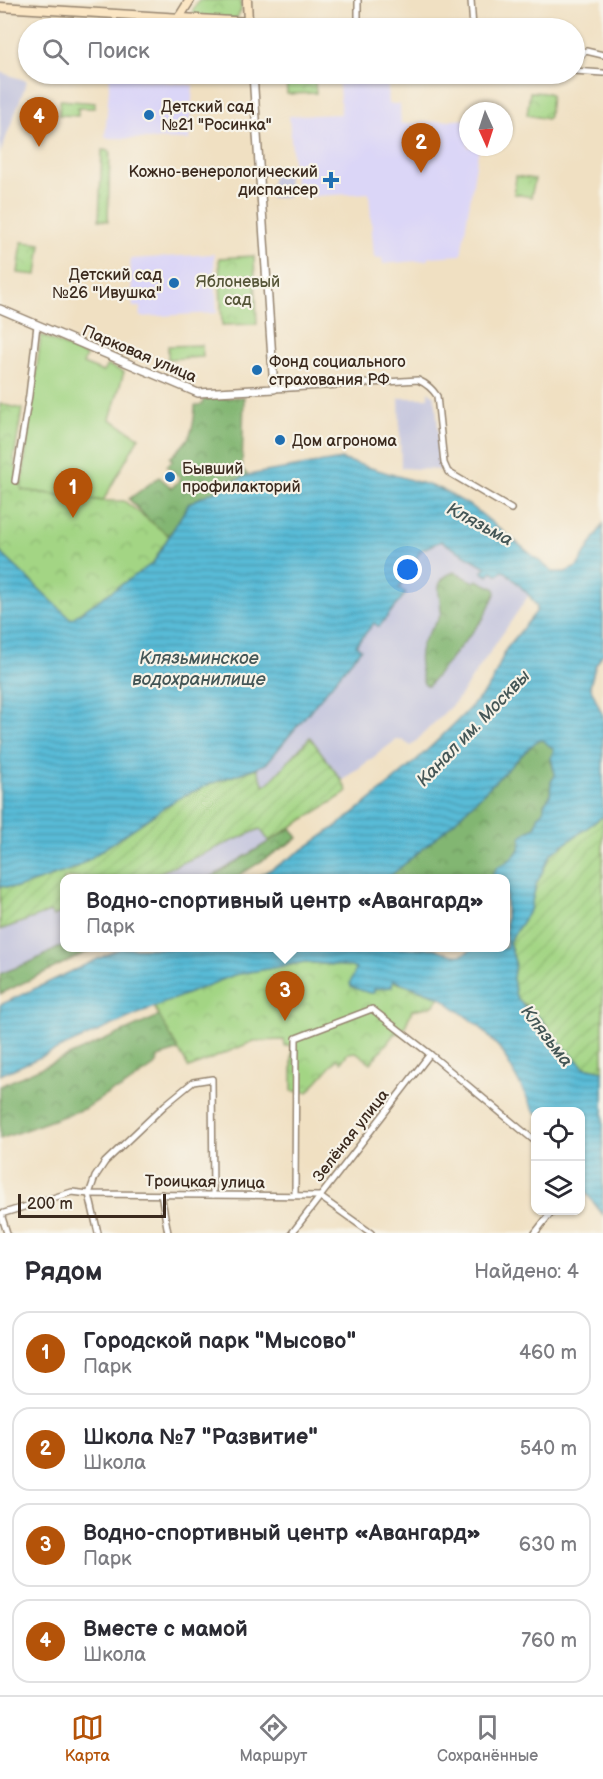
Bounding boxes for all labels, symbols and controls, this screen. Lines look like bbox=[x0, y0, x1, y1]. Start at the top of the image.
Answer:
search box bbox=[18, 18, 585, 84]
icon: search bbox=[39, 35, 72, 68]
text: Поиск bbox=[87, 38, 150, 65]
pin: 4 bbox=[20, 98, 58, 147]
place label: Детский сад №21 "Росинка" bbox=[161, 98, 272, 135]
north arrow bbox=[459, 102, 513, 156]
marker: Детский сад №21 "Росинка" bbox=[142, 108, 156, 122]
pin: 2 bbox=[402, 124, 440, 173]
place label: Кожно-венерологический диспансер bbox=[128, 163, 318, 200]
marker: Кожно-венерологический диспансер bbox=[322, 171, 340, 189]
place label: Детский сад №26 "Ивушка" bbox=[52, 266, 162, 303]
park label: Яблоневый сад bbox=[196, 273, 280, 310]
marker: Детский сад №26 "Ивушка" bbox=[167, 276, 181, 290]
street label: Парковая улица bbox=[79, 322, 200, 387]
place label: Фонд социального страхования РФ bbox=[269, 353, 405, 390]
marker: Фонд социального страхования РФ bbox=[250, 363, 264, 377]
place label: Дом агронома bbox=[292, 432, 398, 451]
marker: Дом агронома bbox=[273, 433, 287, 447]
place label: Бывший профилакторий bbox=[182, 460, 301, 497]
pin: 1 bbox=[54, 468, 92, 518]
marker: Бывший профилакторий bbox=[163, 470, 177, 484]
water label: Клязьма bbox=[443, 498, 516, 551]
your location bbox=[393, 555, 422, 584]
water label: Клязьминское водохранилище bbox=[132, 648, 266, 690]
water label: Канал им. Москвы bbox=[412, 666, 534, 791]
popup bbox=[60, 874, 510, 952]
text: Водно-спортивный центр «Авангард» bbox=[86, 888, 484, 915]
text: Парк bbox=[86, 915, 135, 939]
pin: 3 bbox=[266, 972, 304, 1021]
water label: Клязьма bbox=[516, 1001, 577, 1071]
street label: Зелёная улица bbox=[309, 1085, 394, 1186]
map controls bbox=[531, 1107, 585, 1215]
button: locate bbox=[531, 1107, 585, 1161]
button: layers bbox=[531, 1161, 585, 1215]
street label: Троицкая улица bbox=[145, 1172, 266, 1193]
scale bar bbox=[18, 1191, 166, 1218]
text: 200 m bbox=[27, 1195, 73, 1214]
text: Рядом bbox=[24, 1257, 102, 1288]
text: Найдено: 4 bbox=[474, 1260, 579, 1284]
text: Городской парк "Мысово" bbox=[83, 1328, 356, 1355]
text: 1 bbox=[41, 1341, 50, 1365]
text: 460 m bbox=[519, 1341, 577, 1365]
text: Парк bbox=[83, 1355, 132, 1379]
text: Школа №7 "Развитие" bbox=[83, 1424, 318, 1451]
text: 2 bbox=[40, 1437, 51, 1461]
text: 540 m bbox=[520, 1437, 577, 1461]
text: Школа bbox=[83, 1451, 146, 1475]
text: Водно-спортивный центр «Авангард» bbox=[83, 1520, 481, 1547]
text: 3 bbox=[40, 1533, 51, 1557]
text: 630 m bbox=[519, 1533, 577, 1557]
text: Парк bbox=[83, 1547, 132, 1571]
text: Вместе с мамой bbox=[83, 1616, 248, 1643]
text: 4 bbox=[40, 1629, 51, 1653]
text: 760 m bbox=[521, 1629, 577, 1653]
text: Школа bbox=[83, 1643, 146, 1667]
tab: Карта bbox=[65, 1711, 110, 1766]
tab: Маршрут bbox=[239, 1711, 308, 1766]
tab: Сохранённые bbox=[437, 1711, 538, 1766]

